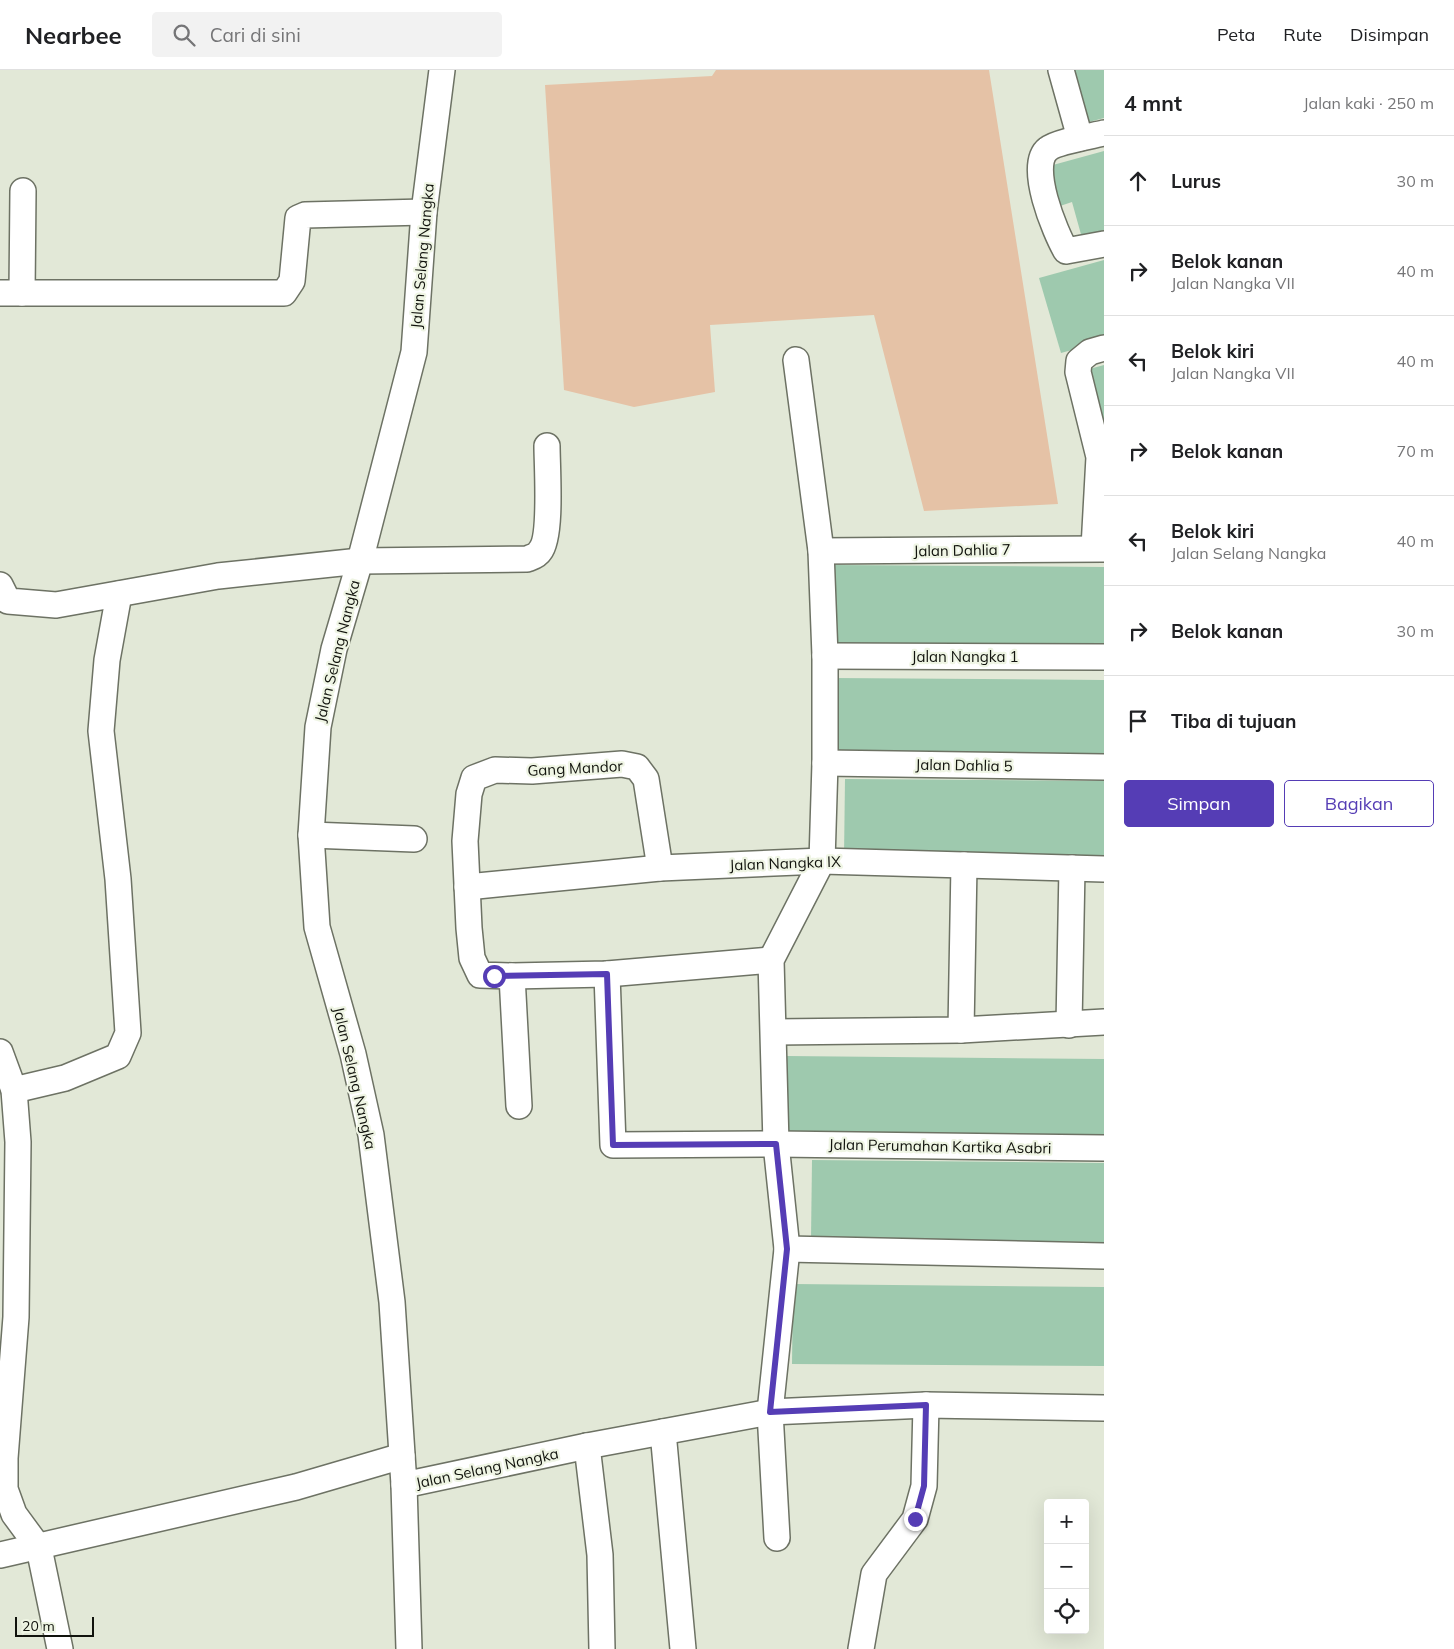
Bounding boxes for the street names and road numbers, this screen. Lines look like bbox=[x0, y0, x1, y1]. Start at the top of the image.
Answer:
street label: Jalan Selang Nangka bbox=[406, 183, 438, 329]
street label: Jalan Dahlia 7 bbox=[913, 540, 1011, 560]
street label: Jalan Selang Nangka bbox=[310, 578, 364, 724]
street label: Jalan Nangka 1 bbox=[912, 647, 1018, 666]
street label: Jalan Dahlia 5 bbox=[915, 755, 1013, 775]
street label: Gang Mandor bbox=[527, 756, 624, 780]
street label: Jalan Nangka IX bbox=[729, 852, 841, 874]
street label: Jalan Selang Nangka bbox=[329, 1005, 381, 1151]
street label: Jalan Perumahan Kartika Asabri bbox=[829, 1135, 1051, 1157]
street label: Jalan Selang Nangka bbox=[414, 1444, 560, 1492]

